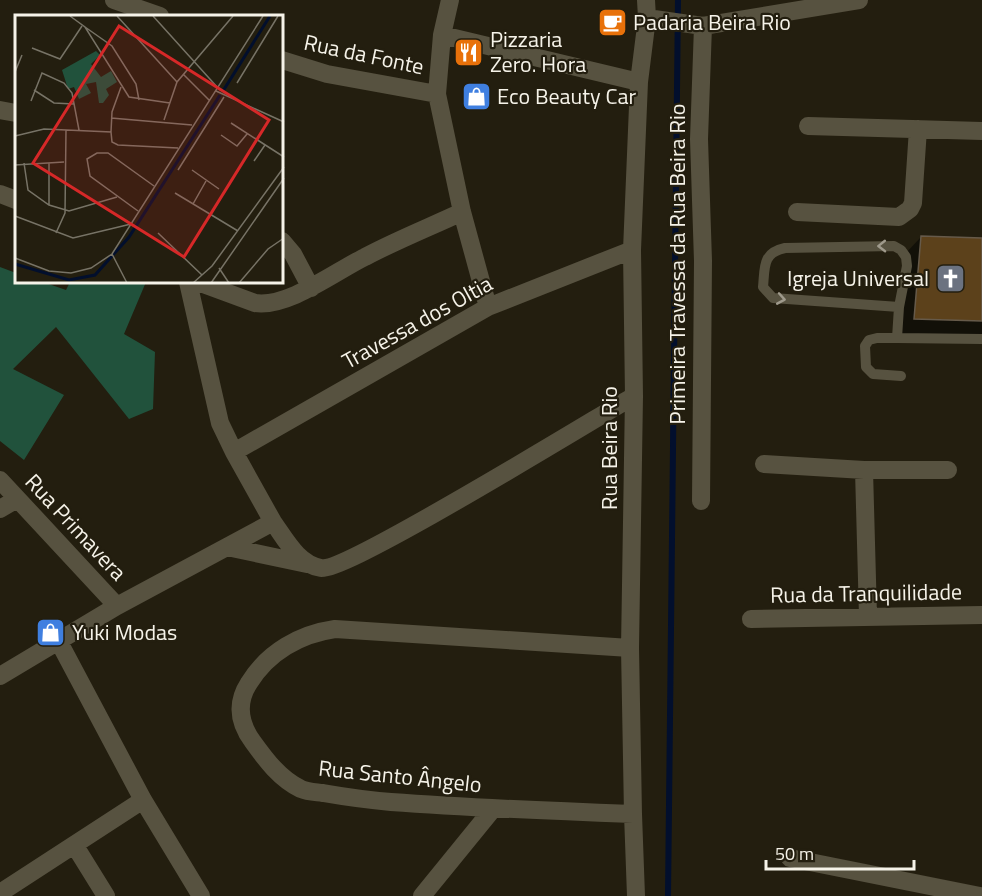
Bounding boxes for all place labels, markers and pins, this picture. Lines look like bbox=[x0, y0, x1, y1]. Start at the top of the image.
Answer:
place label: Padaria Beira Rio bbox=[633, 5, 791, 39]
cafe icon: Padaria Beira Rio bbox=[596, 6, 628, 38]
place label: Pizzaria Zero. Hora bbox=[490, 22, 586, 81]
restaurant icon: Pizzaria Zero. Hora bbox=[453, 36, 485, 68]
place label: Eco Beauty Car bbox=[497, 79, 636, 113]
shop icon: Eco Beauty Car bbox=[460, 80, 492, 112]
place label: Igreja Universal bbox=[787, 261, 929, 295]
church icon: Igreja Universal bbox=[934, 262, 966, 294]
place label: Yuki Modas bbox=[72, 615, 177, 649]
shop icon: Yuki Modas bbox=[35, 616, 67, 648]

